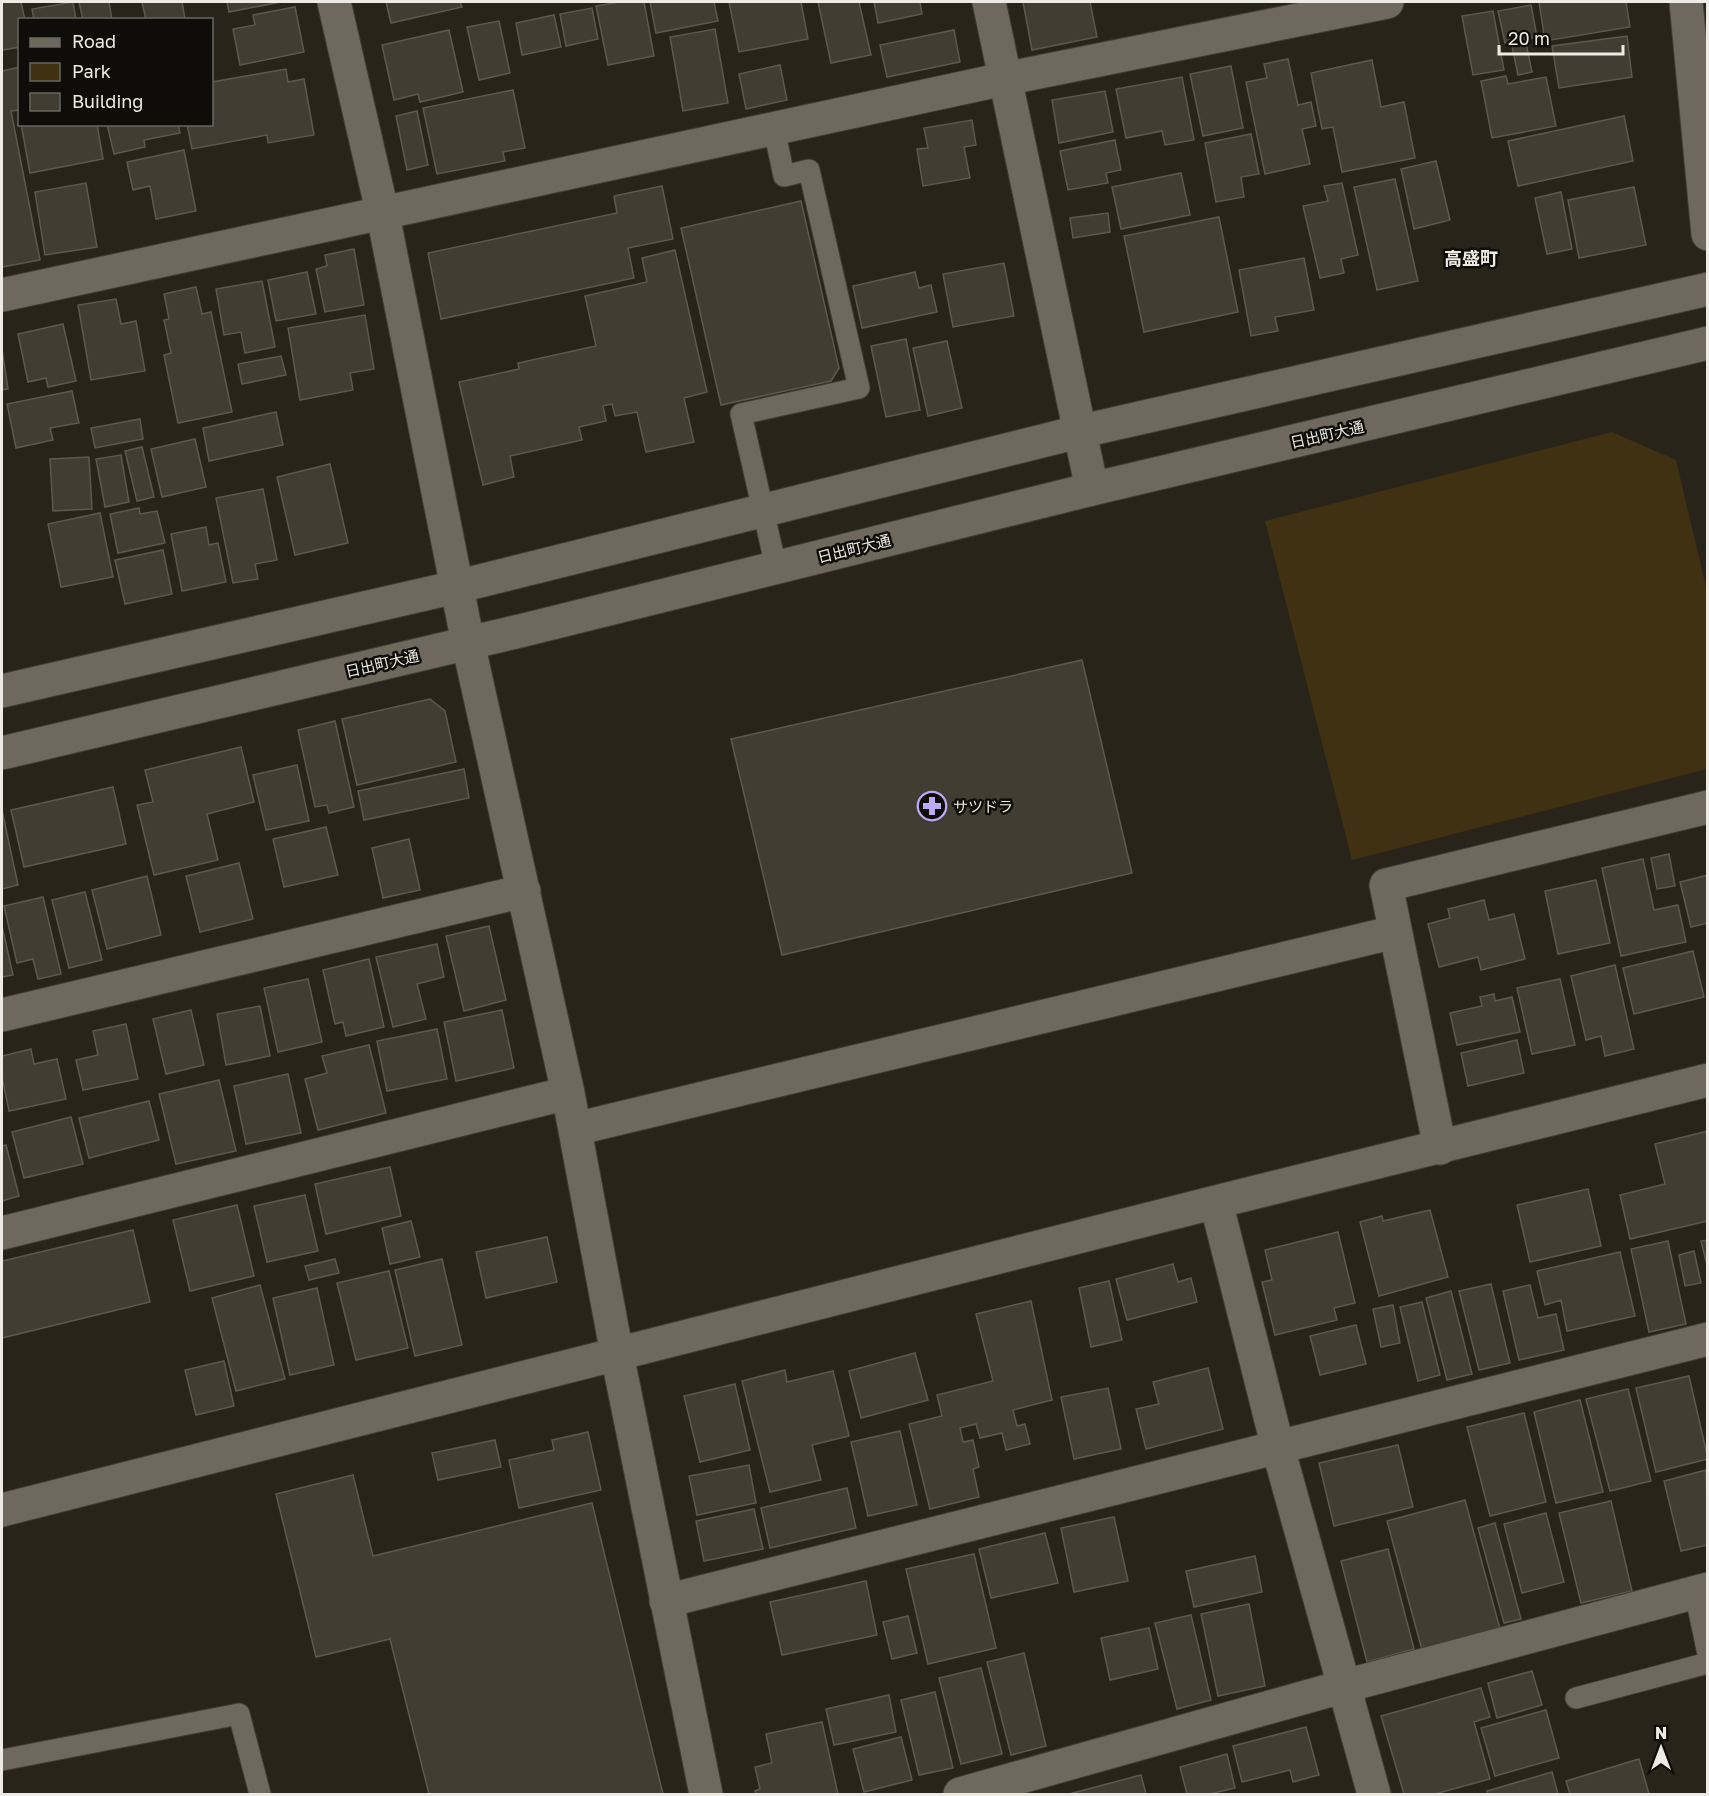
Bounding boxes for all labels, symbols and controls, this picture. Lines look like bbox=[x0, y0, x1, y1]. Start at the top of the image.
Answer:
legend bbox=[18, 18, 213, 126]
scale bar bbox=[1499, 18, 1624, 56]
text: 20 m bbox=[1508, 27, 1550, 49]
text: Road bbox=[72, 30, 116, 52]
text: Park bbox=[72, 60, 111, 82]
text: Building bbox=[72, 90, 143, 112]
district label: 高盛町 bbox=[1444, 247, 1498, 269]
street label: 日出町大通 bbox=[1288, 417, 1366, 451]
street label: 日出町大通 bbox=[815, 530, 893, 566]
street label: 日出町大通 bbox=[343, 646, 421, 680]
pharmacy icon: サツドラ bbox=[916, 790, 948, 822]
place label: サツドラ bbox=[953, 797, 1013, 815]
north arrow bbox=[1631, 1718, 1691, 1778]
text: N bbox=[1655, 1723, 1667, 1743]

